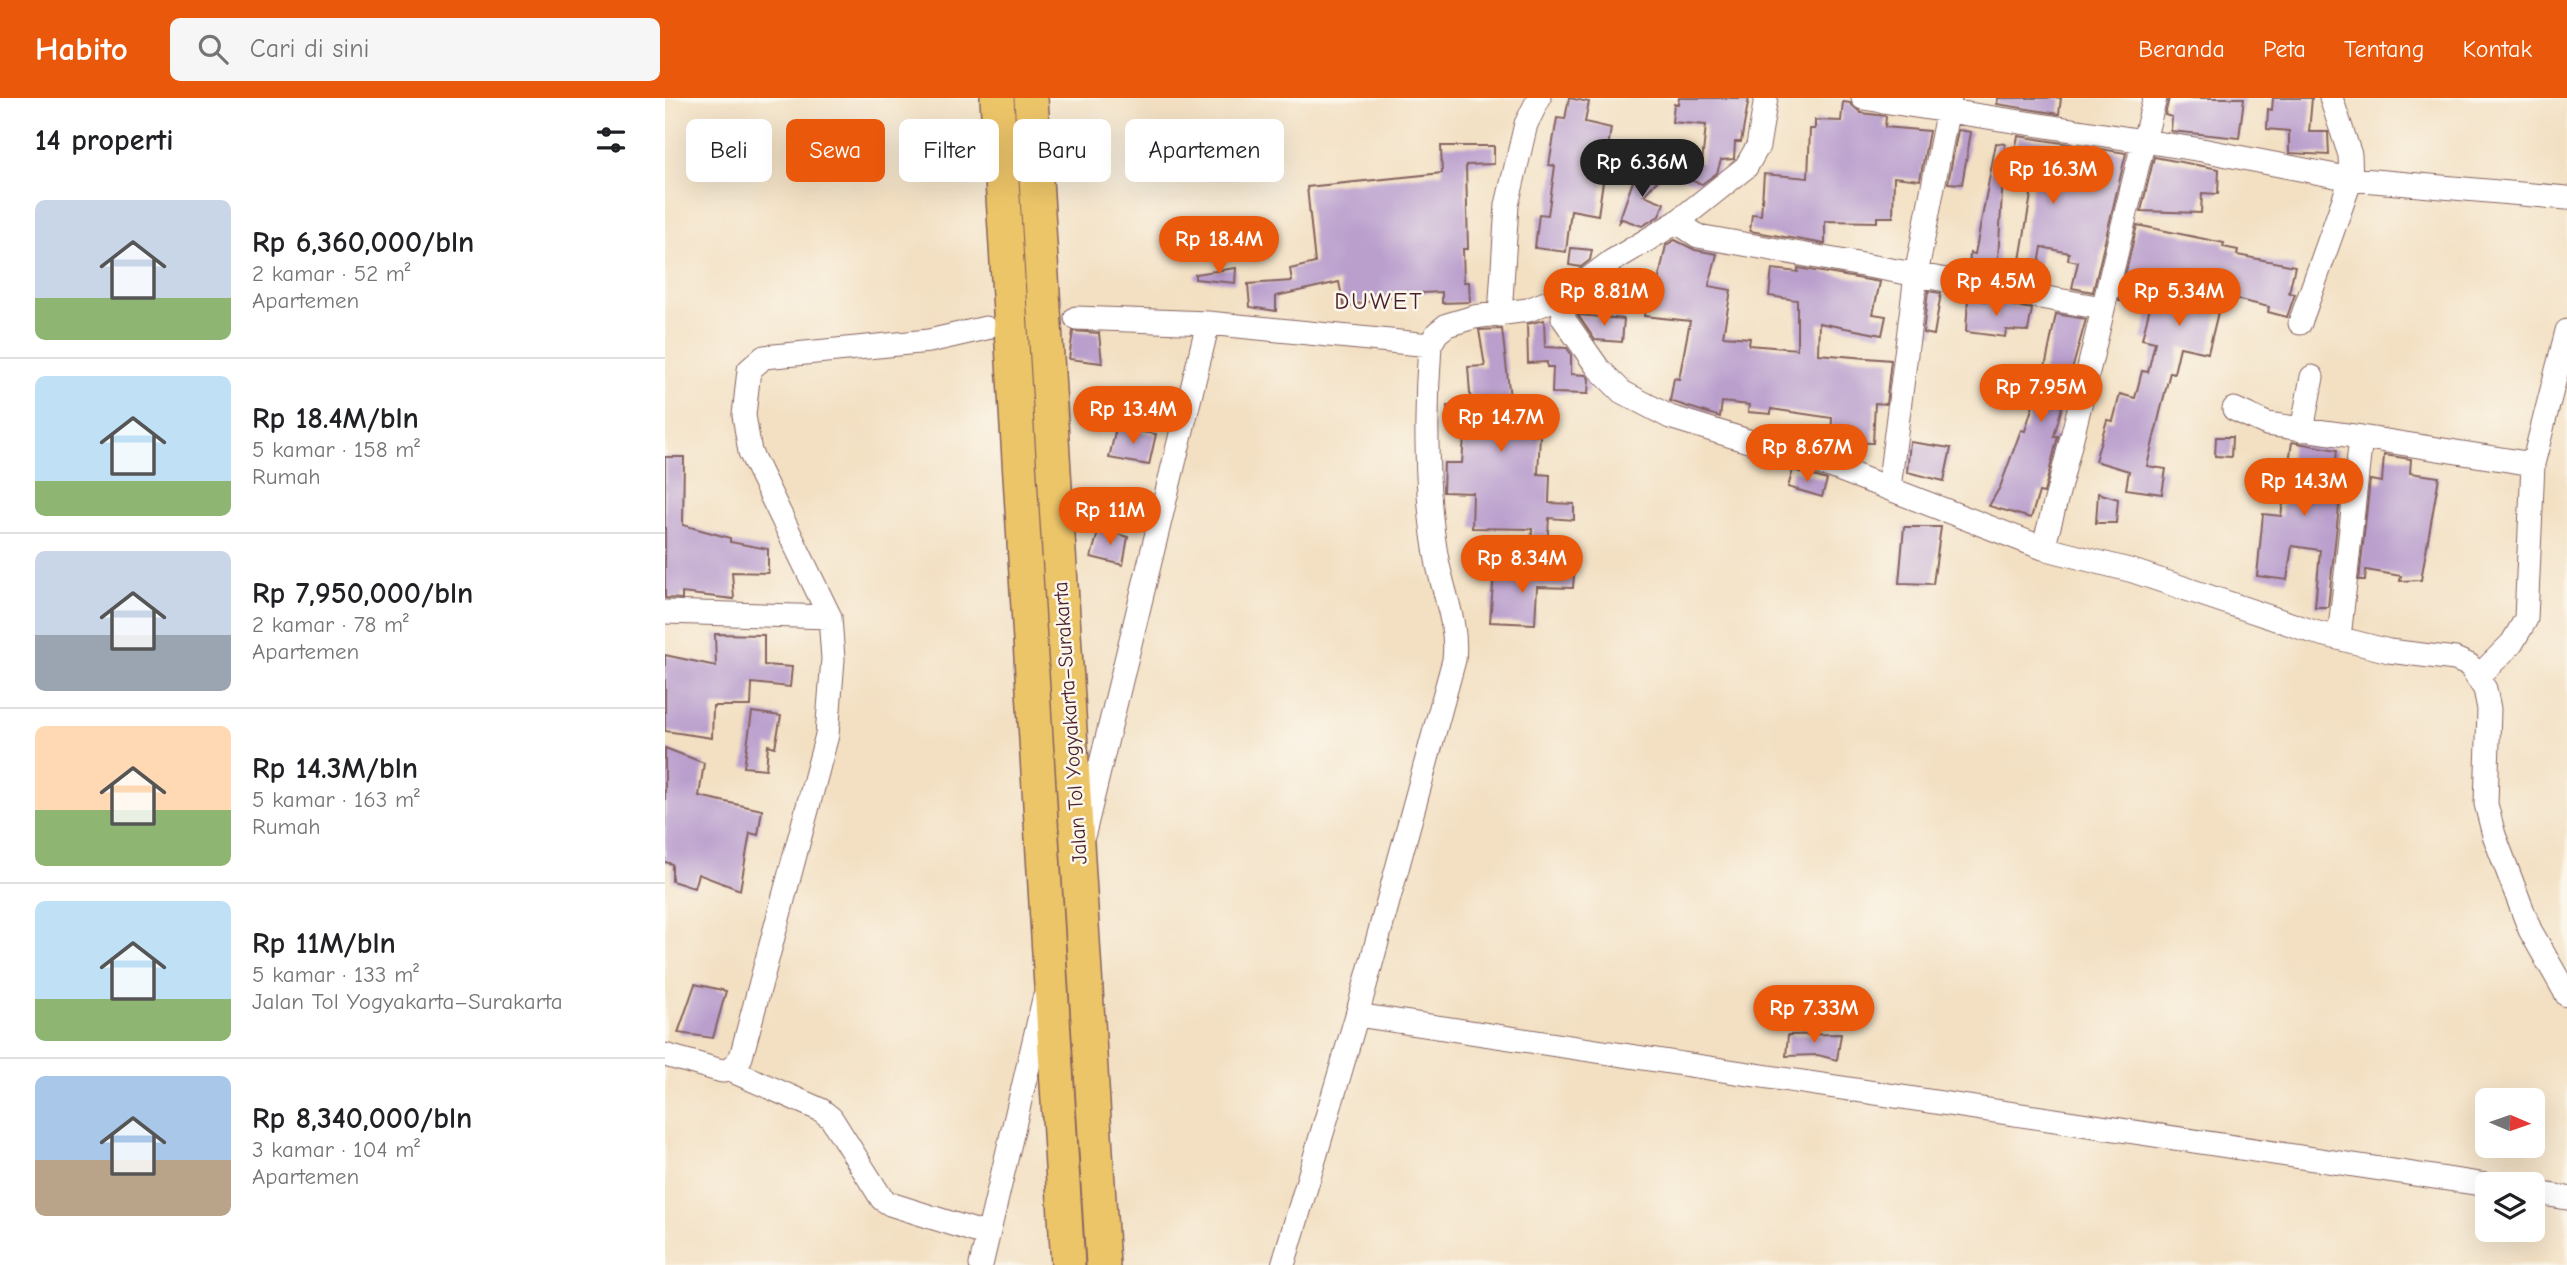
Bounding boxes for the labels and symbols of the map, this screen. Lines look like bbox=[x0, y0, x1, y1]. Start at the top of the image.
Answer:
pin: Rp 6.36M bbox=[1570, 140, 1714, 199]
pin: Rp 16.3M bbox=[1981, 146, 2125, 206]
pin: Rp 18.4M bbox=[1147, 216, 1291, 276]
pin: Rp 4.5M bbox=[1931, 258, 2061, 318]
pin: Rp 8.81M bbox=[1532, 268, 1676, 328]
pin: Rp 5.34M bbox=[2107, 268, 2251, 328]
district label: DUWET bbox=[1334, 287, 1424, 315]
pin: Rp 7.95M bbox=[1969, 364, 2113, 424]
pin: Rp 13.4M bbox=[1061, 386, 1205, 446]
pin: Rp 14.7M bbox=[1429, 394, 1573, 454]
pin: Rp 8.67M bbox=[1735, 424, 1879, 484]
pin: Rp 14.3M bbox=[2232, 458, 2376, 518]
pin: Rp 11M bbox=[1053, 488, 1167, 547]
pin: Rp 8.34M bbox=[1450, 536, 1594, 595]
street label: Jalan Tol Yogyakarta–Surakarta bbox=[1048, 581, 1092, 865]
pin: Rp 7.33M bbox=[1742, 986, 1886, 1045]
north arrow bbox=[2475, 1088, 2545, 1158]

